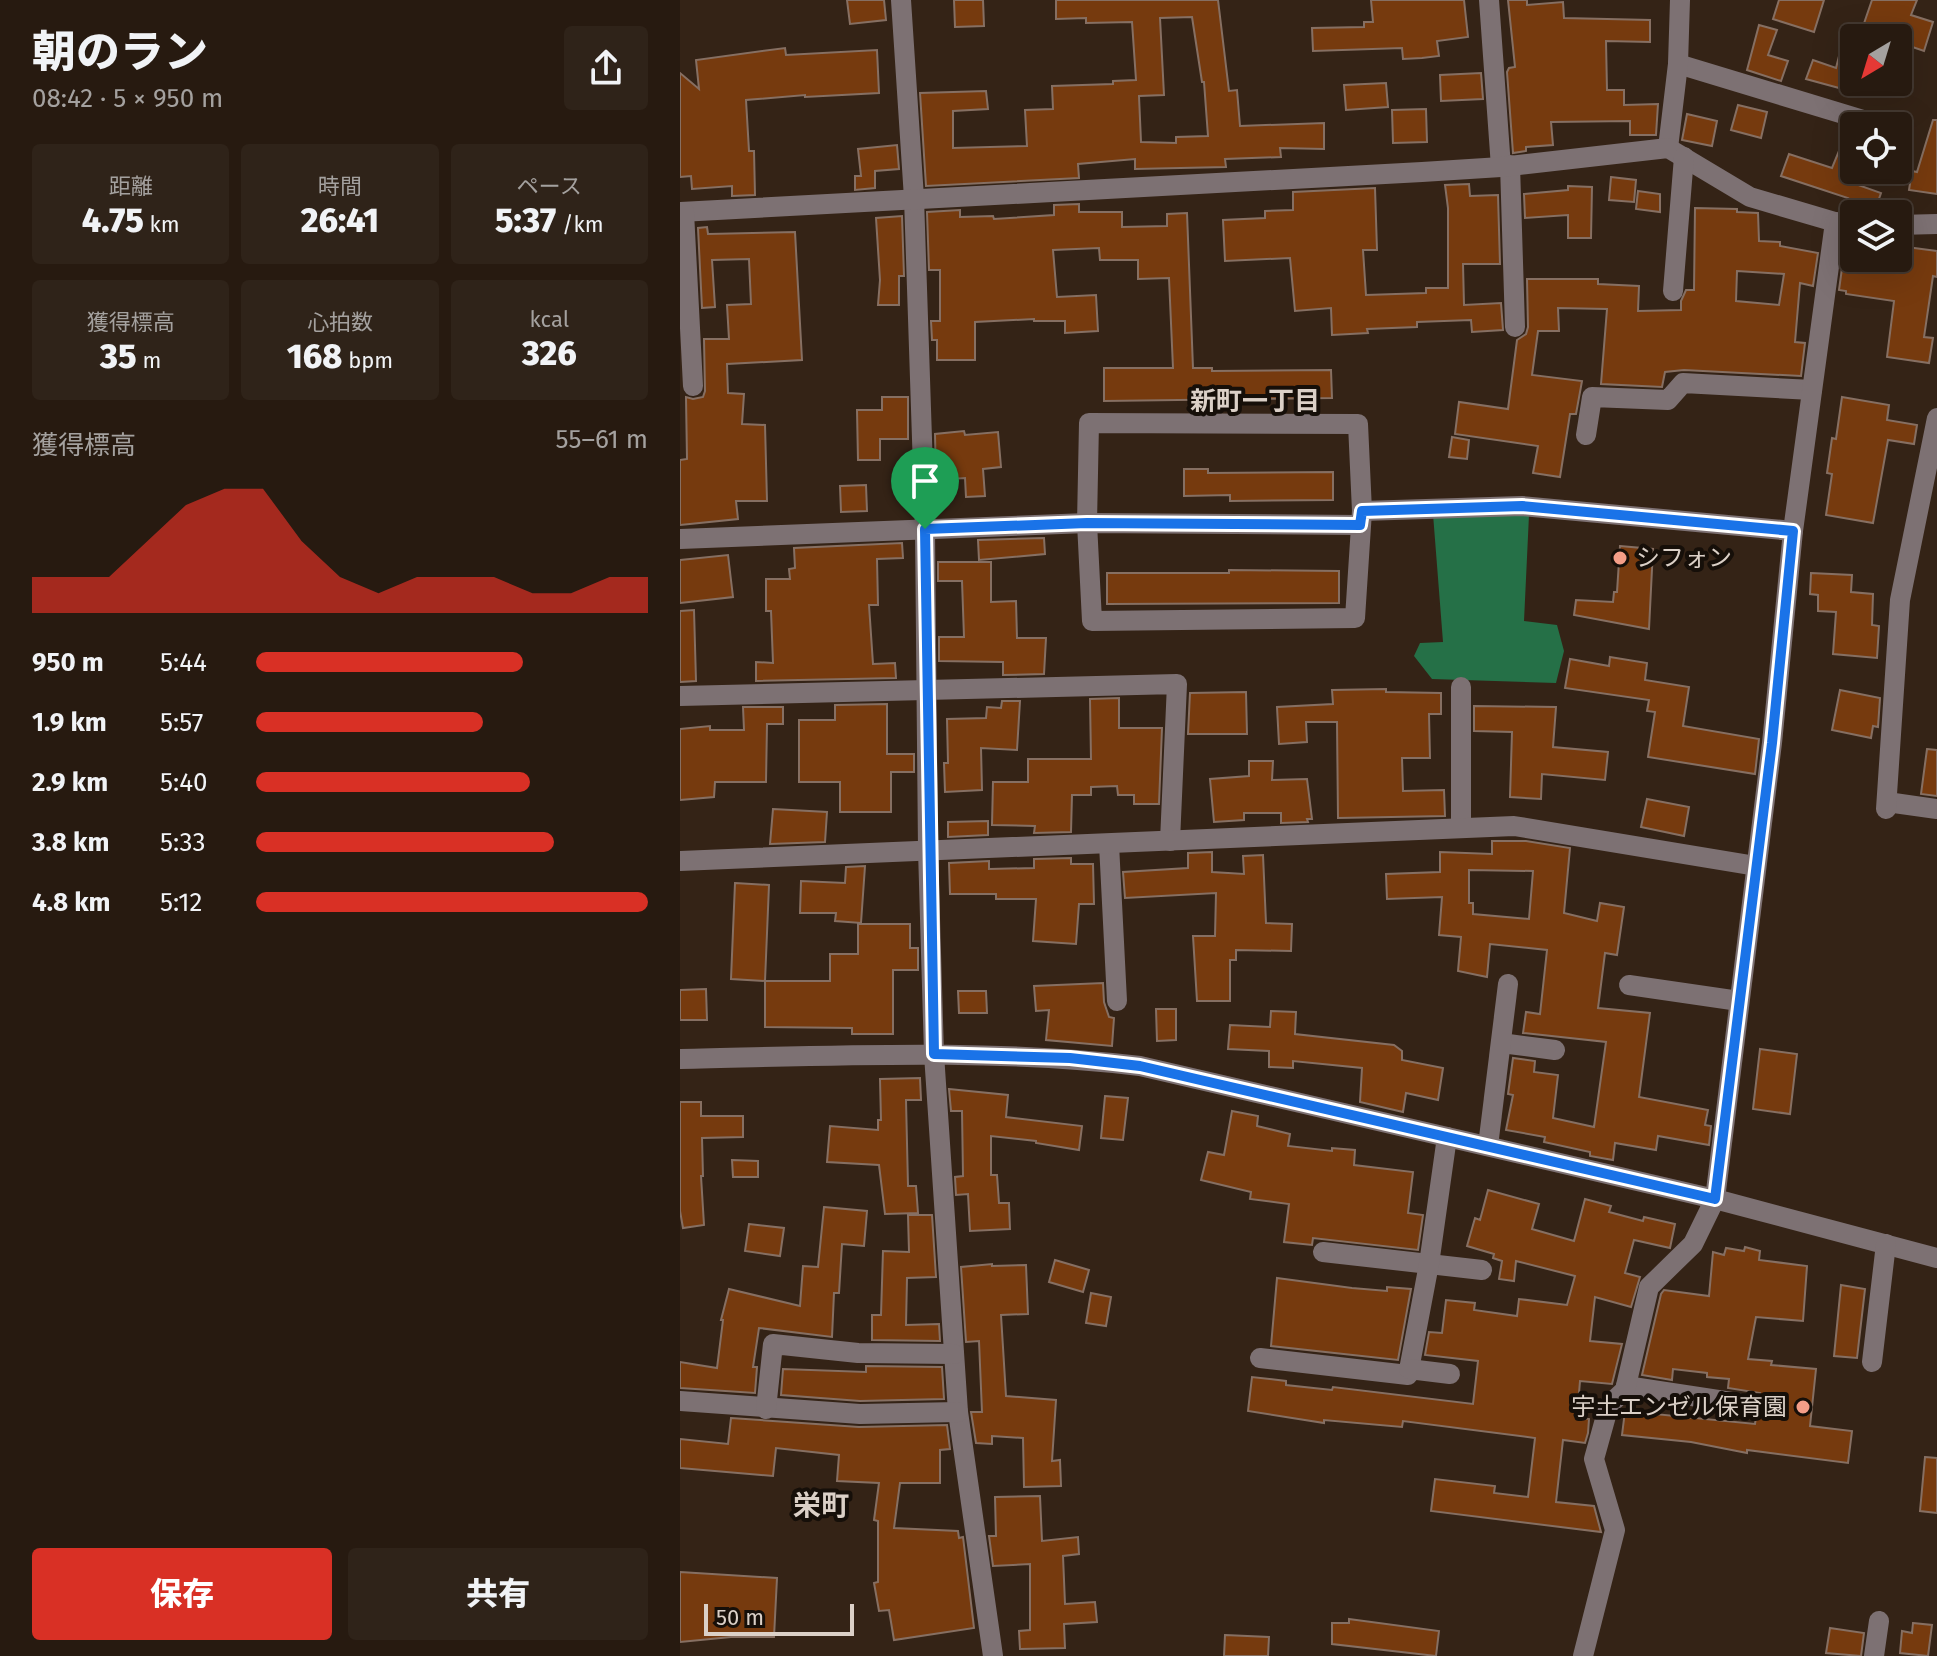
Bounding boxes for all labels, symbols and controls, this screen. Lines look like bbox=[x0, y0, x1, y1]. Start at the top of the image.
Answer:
north arrow bbox=[1840, 24, 1912, 96]
map controls bbox=[1840, 24, 1912, 272]
text: 朝のラン bbox=[32, 26, 208, 79]
button: share bbox=[564, 26, 648, 110]
text: 08:42 · 5 × 950 m bbox=[32, 83, 223, 114]
button: locate bbox=[1840, 112, 1912, 184]
text: 距離 bbox=[109, 173, 153, 200]
text: 時間 bbox=[318, 173, 362, 200]
text: ペース bbox=[517, 173, 582, 200]
text: 4.75 bbox=[82, 200, 144, 241]
text: 26:41 bbox=[301, 200, 379, 241]
text: 5:37 bbox=[495, 200, 556, 241]
button: layers bbox=[1840, 200, 1912, 272]
text: km bbox=[144, 211, 180, 238]
text: /km bbox=[556, 211, 604, 238]
text: kcal bbox=[530, 306, 569, 333]
text: 獲得標高 bbox=[87, 309, 175, 336]
text: 心拍数 bbox=[307, 309, 373, 336]
text: 326 bbox=[522, 333, 577, 374]
text: 35 bbox=[100, 336, 137, 377]
text: 168 bbox=[287, 336, 342, 377]
text: m bbox=[137, 347, 161, 374]
text: bpm bbox=[342, 347, 393, 374]
district label: 新町一丁目 bbox=[1190, 386, 1320, 417]
text: 55–61 m bbox=[556, 424, 648, 455]
text: 獲得標高 bbox=[32, 430, 136, 461]
pin bbox=[891, 447, 959, 529]
icon: arrive bbox=[903, 459, 947, 503]
place label: シフォン bbox=[1636, 544, 1732, 572]
marker: シフォン bbox=[1611, 549, 1629, 567]
text: 950 m bbox=[32, 647, 104, 678]
text: 5:44 bbox=[160, 647, 207, 678]
text: 1.9 km bbox=[32, 707, 107, 738]
text: 5:57 bbox=[160, 707, 203, 738]
text: 2.9 km bbox=[32, 767, 108, 798]
text: 5:40 bbox=[160, 767, 207, 798]
text: 3.8 km bbox=[32, 827, 109, 858]
text: 5:33 bbox=[160, 827, 205, 858]
text: 4.8 km bbox=[32, 887, 111, 918]
text: 5:12 bbox=[160, 887, 202, 918]
place label: 宇土エンゼル保育園 bbox=[1571, 1393, 1787, 1421]
marker: 宇土エンゼル保育園 bbox=[1794, 1398, 1812, 1416]
district label: 栄町 bbox=[793, 1489, 849, 1522]
button: 保存 bbox=[32, 1548, 332, 1640]
button: 共有 bbox=[348, 1548, 648, 1640]
scale bar bbox=[704, 1600, 854, 1636]
text: 50 m bbox=[716, 1604, 764, 1631]

